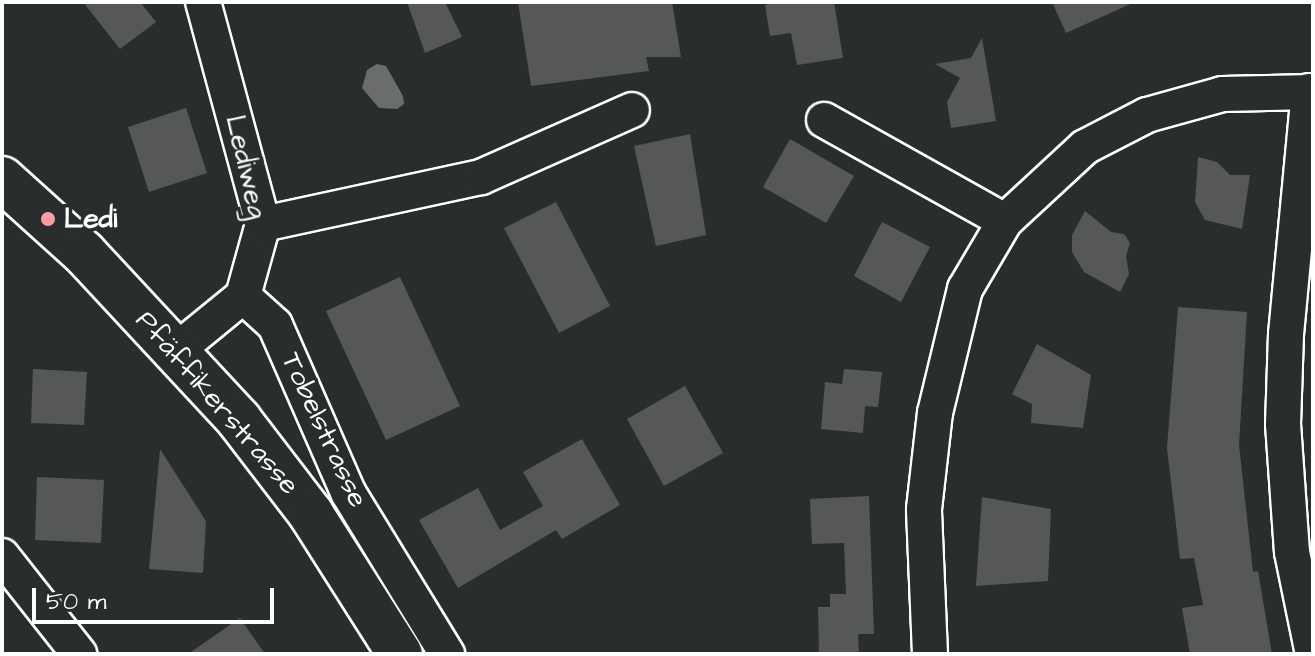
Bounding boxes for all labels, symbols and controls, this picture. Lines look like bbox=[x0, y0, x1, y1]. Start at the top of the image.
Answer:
street label: Lediweg bbox=[218, 112, 274, 222]
place label: Ledi bbox=[64, 202, 117, 236]
marker: Ledi bbox=[39, 210, 57, 228]
street label: Pfäffikerstrasse bbox=[128, 304, 306, 502]
street label: Tobelstrasse bbox=[274, 347, 374, 513]
scale bar bbox=[36, 572, 278, 622]
text: 50 m bbox=[46, 585, 106, 619]

